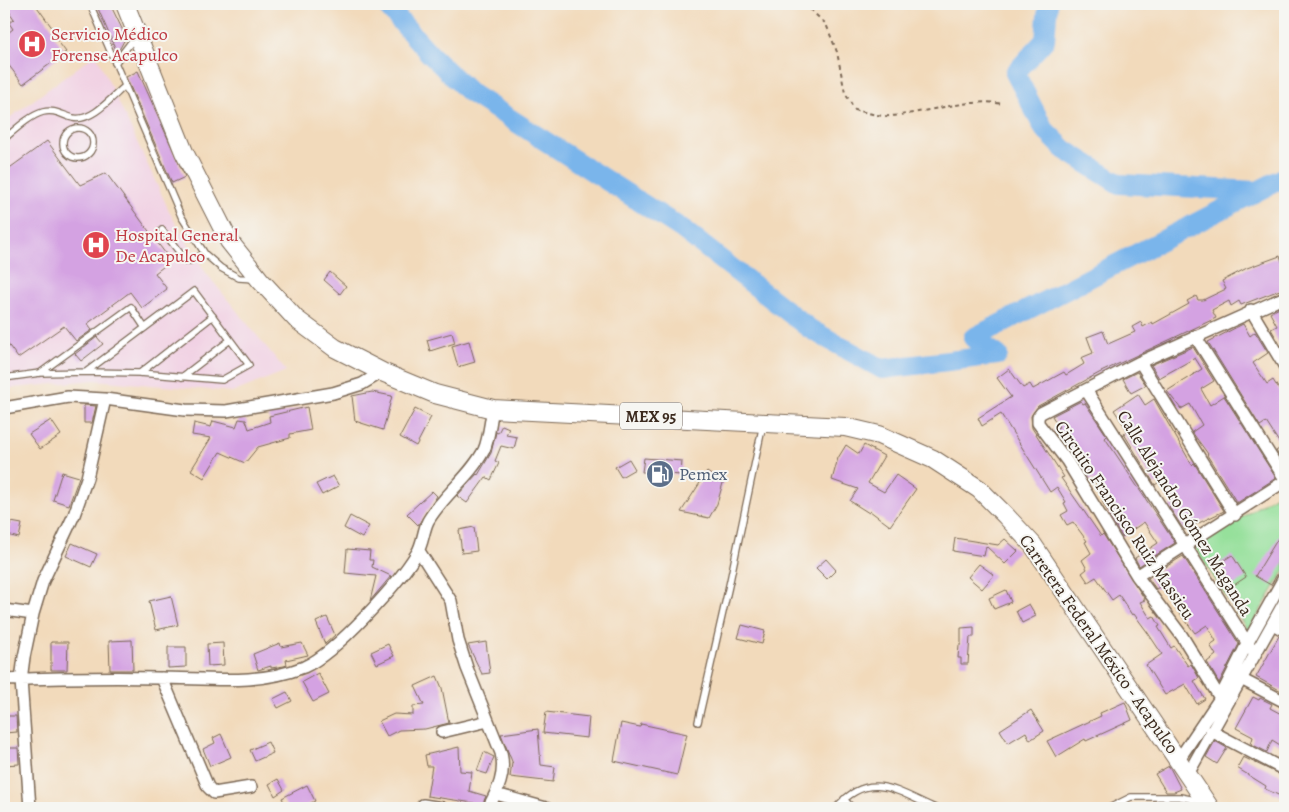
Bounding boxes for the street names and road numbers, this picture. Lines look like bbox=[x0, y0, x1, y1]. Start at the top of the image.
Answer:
road number: MEX 95 bbox=[620, 402, 682, 430]
street label: Calle Alejandro Gómez Maganda bbox=[1112, 406, 1259, 621]
street label: Circuito Francisco Ruiz Massieu bbox=[1049, 416, 1201, 624]
street label: Carretera Federal México - Acapulco bbox=[1014, 529, 1184, 759]

